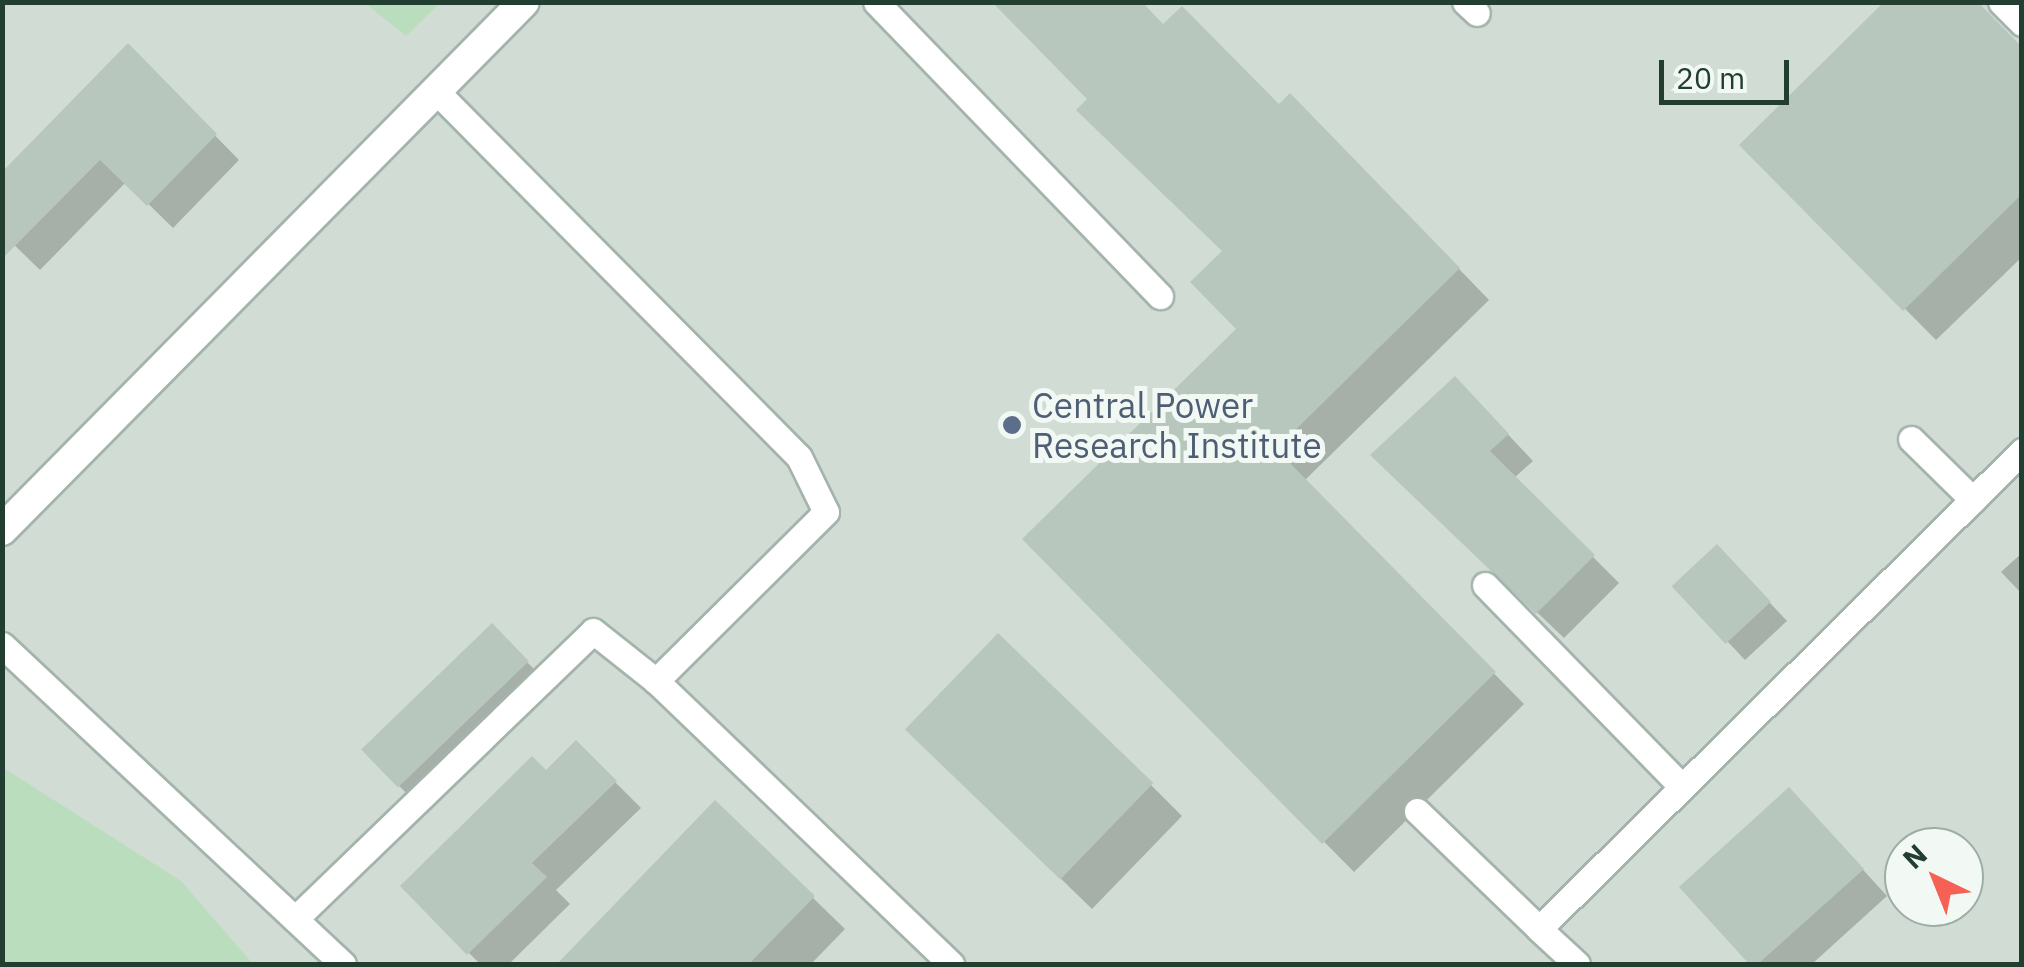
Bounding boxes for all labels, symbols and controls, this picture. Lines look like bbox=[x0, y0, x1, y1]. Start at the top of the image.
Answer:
scale bar bbox=[1664, 40, 1794, 102]
text: 20 m bbox=[1676, 58, 1745, 97]
place label: Central Power Research Institute bbox=[1032, 384, 1322, 466]
marker: Central Power Research Institute bbox=[1001, 414, 1023, 436]
north arrow bbox=[1884, 827, 1984, 927]
text: N bbox=[1895, 836, 1935, 877]

